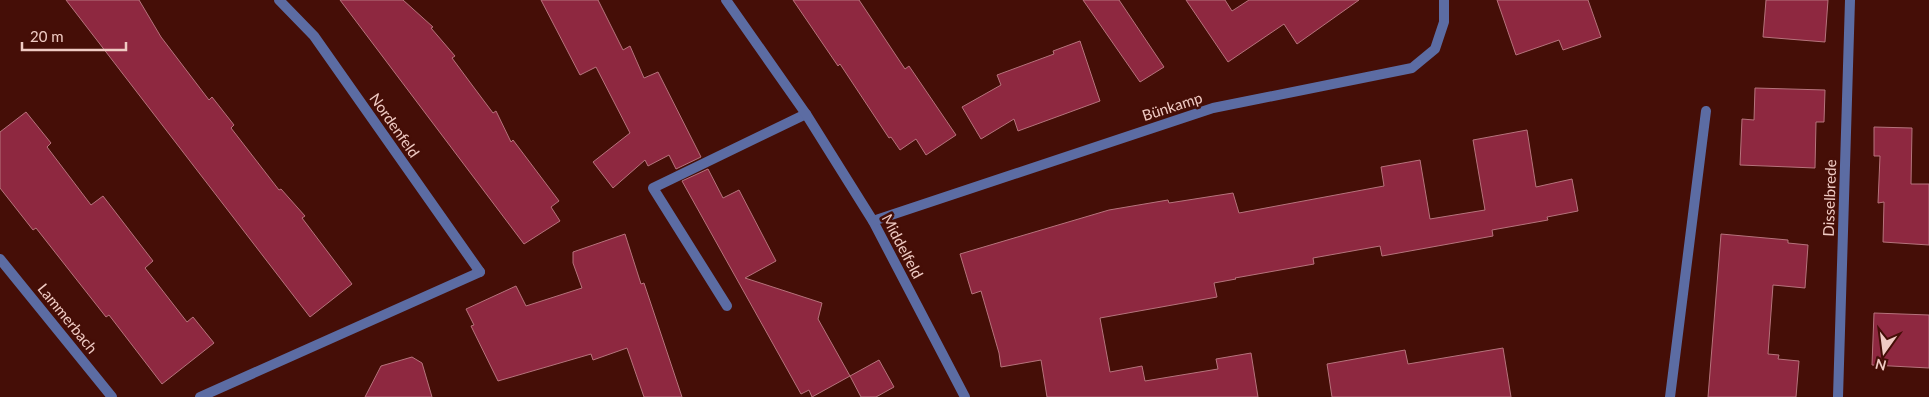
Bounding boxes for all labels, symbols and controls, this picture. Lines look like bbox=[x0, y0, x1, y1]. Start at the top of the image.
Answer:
scale bar bbox=[22, 20, 126, 52]
text: 20 m bbox=[30, 27, 64, 45]
street label: Bünkamp bbox=[1140, 88, 1204, 124]
street label: Nordenfeld bbox=[366, 89, 424, 161]
street label: Disselbrede bbox=[1819, 159, 1839, 237]
street label: Middelfeld bbox=[878, 211, 928, 281]
street label: Lammerbach bbox=[34, 279, 102, 357]
north arrow bbox=[1859, 327, 1909, 377]
text: N bbox=[1873, 356, 1888, 375]

